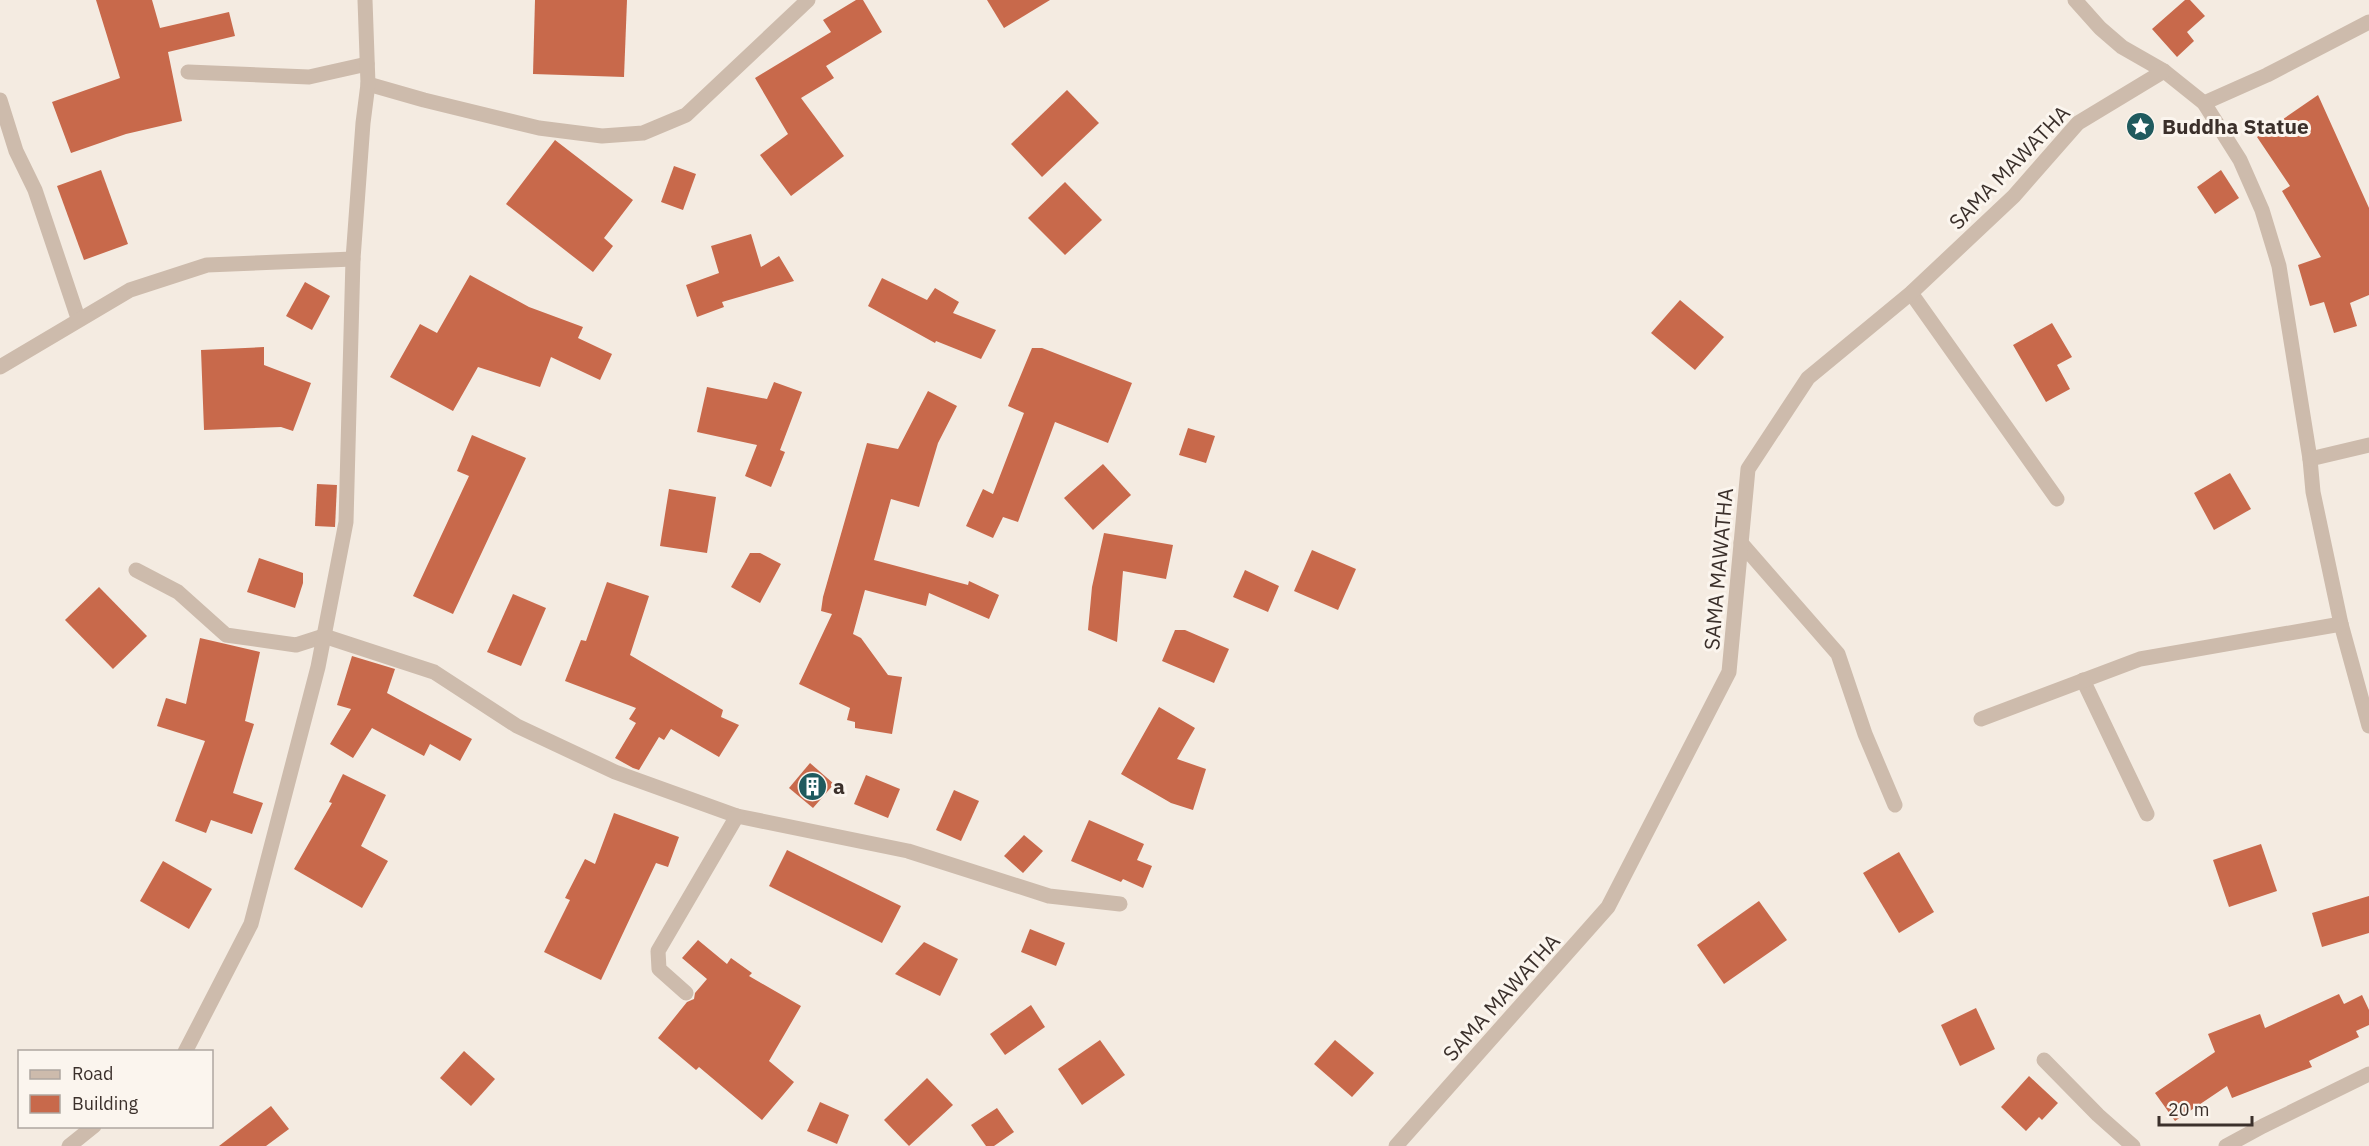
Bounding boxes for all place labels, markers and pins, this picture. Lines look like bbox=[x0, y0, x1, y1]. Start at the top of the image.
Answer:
place icon: Buddha Statue bbox=[2125, 110, 2157, 142]
place label: Buddha Statue bbox=[2162, 112, 2309, 140]
building icon: a bbox=[796, 770, 828, 802]
place label: a bbox=[833, 772, 845, 800]

